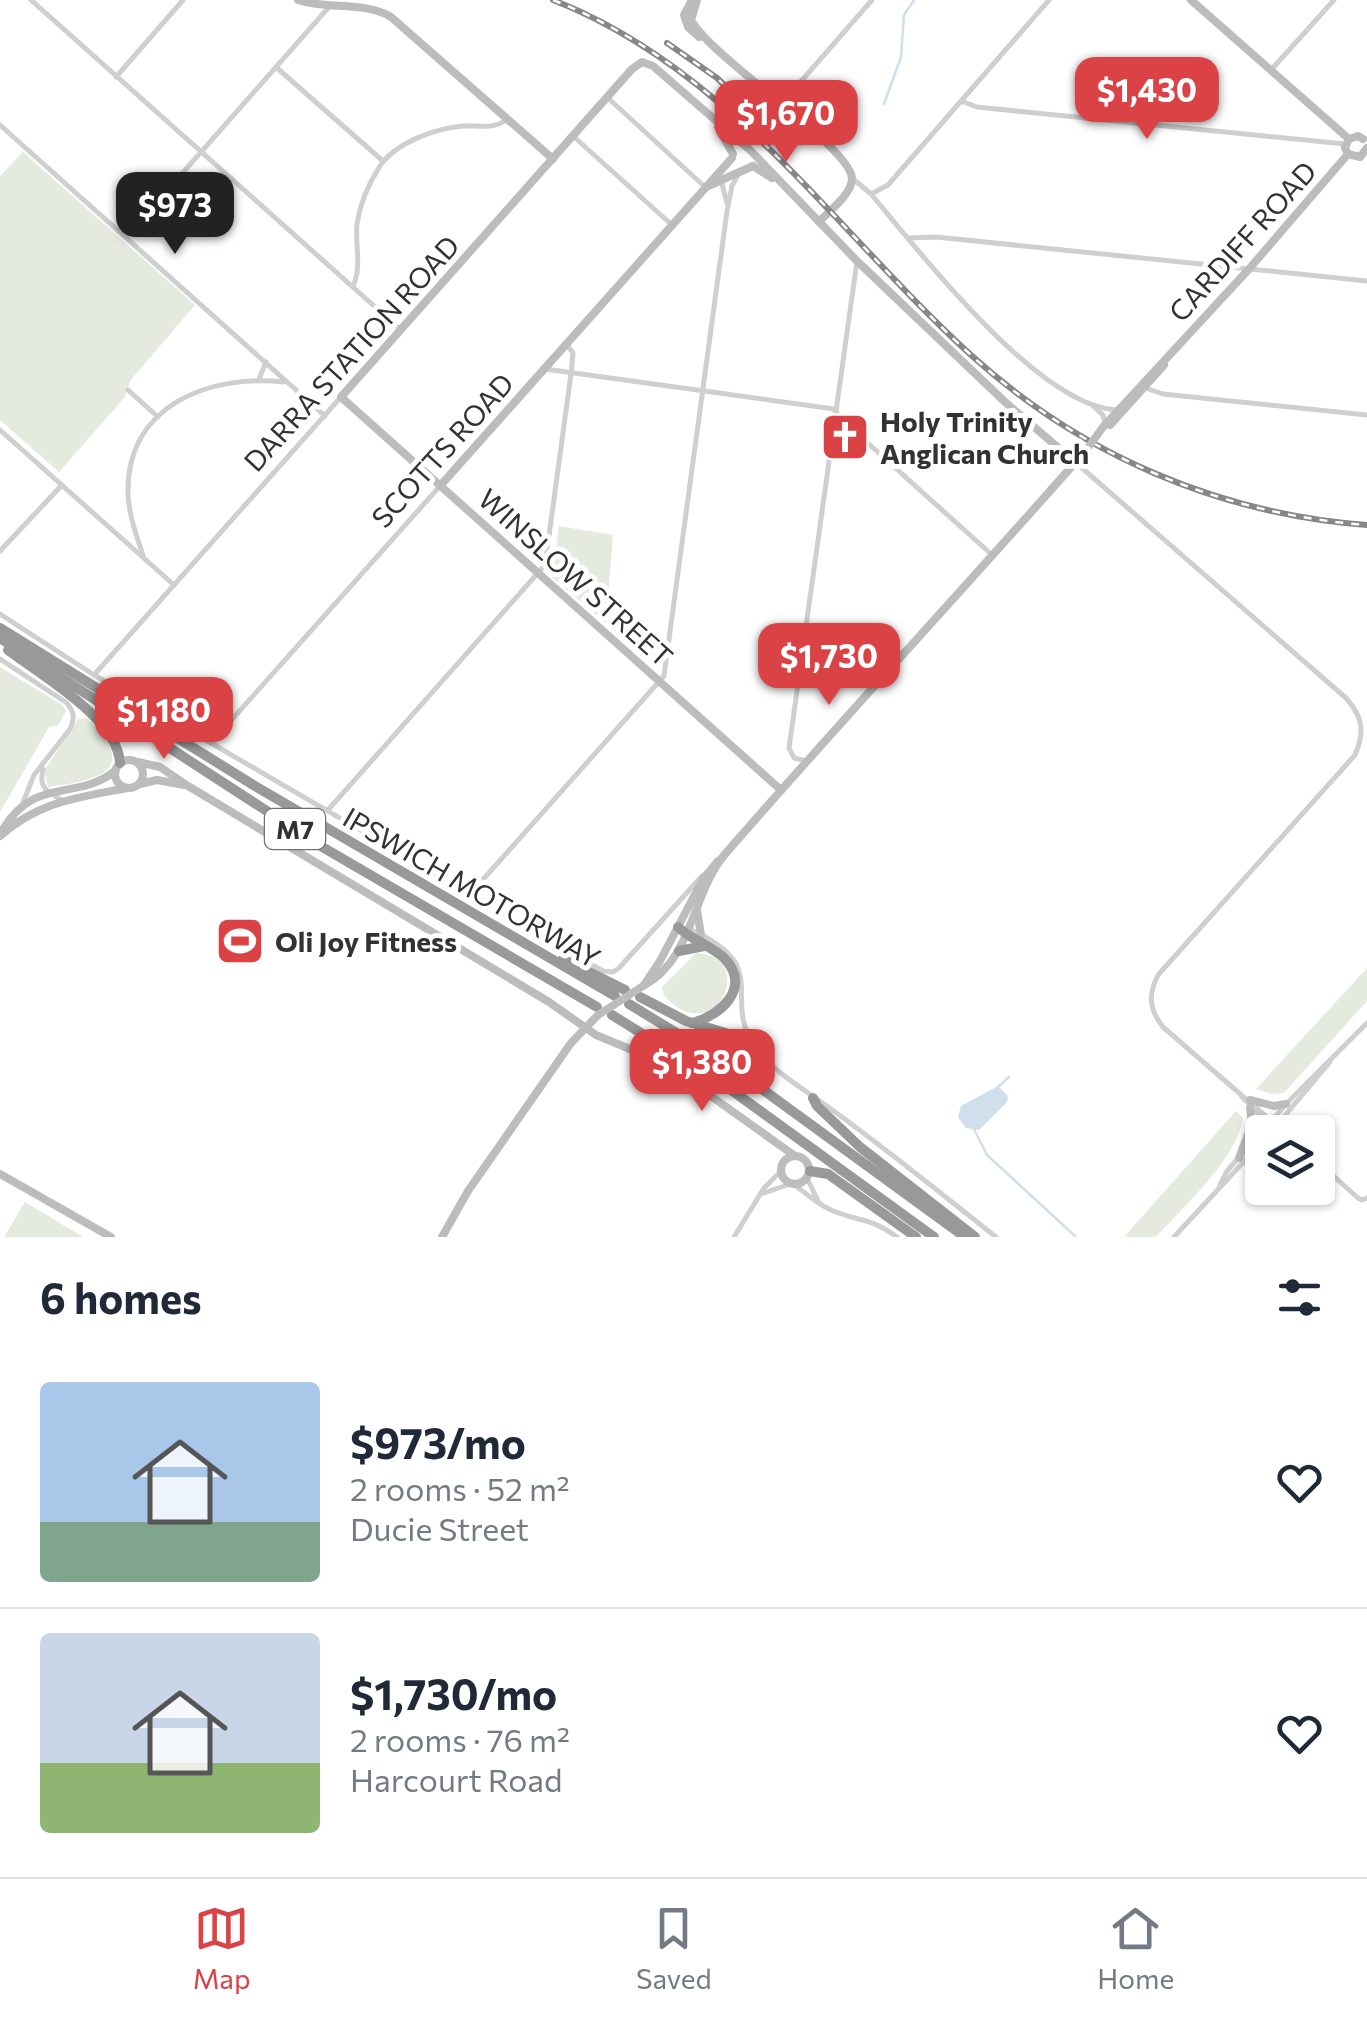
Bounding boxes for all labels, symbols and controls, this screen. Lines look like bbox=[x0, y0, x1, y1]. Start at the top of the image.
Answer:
pin: $1,430 bbox=[1066, 57, 1228, 142]
text: $1,430 bbox=[1097, 69, 1197, 109]
pin: $1,670 bbox=[705, 80, 867, 165]
text: $1,670 bbox=[737, 92, 835, 132]
street label: CARDIFF ROAD bbox=[1161, 154, 1323, 328]
pin: $973 bbox=[116, 172, 234, 257]
text: $973 bbox=[138, 184, 212, 224]
street label: DARRA STATION ROAD bbox=[236, 228, 466, 478]
street label: SCOTTS ROAD bbox=[364, 366, 520, 534]
place label: Holy Trinity Anglican Church bbox=[880, 404, 1089, 470]
church icon: Holy Trinity Anglican Church bbox=[819, 411, 871, 463]
street label: WINSLOW STREET bbox=[472, 481, 680, 673]
pin: $1,730 bbox=[748, 623, 910, 708]
text: $1,730 bbox=[780, 635, 878, 675]
pin: $1,180 bbox=[83, 677, 245, 762]
text: $1,180 bbox=[117, 689, 211, 729]
street label: IPSWICH MOTORWAY bbox=[337, 799, 607, 975]
road number: M7 bbox=[265, 809, 325, 849]
sports icon: Oli Joy Fitness bbox=[214, 915, 266, 967]
place label: Oli Joy Fitness bbox=[275, 924, 457, 958]
pin: $1,380 bbox=[621, 1029, 783, 1114]
text: $1,380 bbox=[652, 1041, 752, 1081]
map controls bbox=[1245, 1115, 1335, 1205]
button: layers bbox=[1245, 1115, 1335, 1205]
icon: filters bbox=[1272, 1270, 1327, 1325]
text: 6 homes bbox=[40, 1271, 202, 1323]
text: $973/mo bbox=[350, 1416, 526, 1468]
icon: home bbox=[120, 1422, 240, 1542]
icon: heart bbox=[1272, 1455, 1327, 1510]
text: 2 rooms · 52 m² bbox=[350, 1468, 570, 1508]
text: Ducie Street bbox=[350, 1508, 529, 1548]
text: $1,730/mo bbox=[350, 1667, 557, 1719]
icon: home bbox=[120, 1673, 240, 1793]
icon: heart bbox=[1272, 1706, 1327, 1761]
text: 2 rooms · 76 m² bbox=[350, 1719, 570, 1759]
text: Harcourt Road bbox=[350, 1759, 563, 1799]
tab: Map bbox=[193, 1901, 251, 1995]
tab: Saved bbox=[636, 1901, 712, 1995]
tab: Home bbox=[1097, 1901, 1174, 1995]

